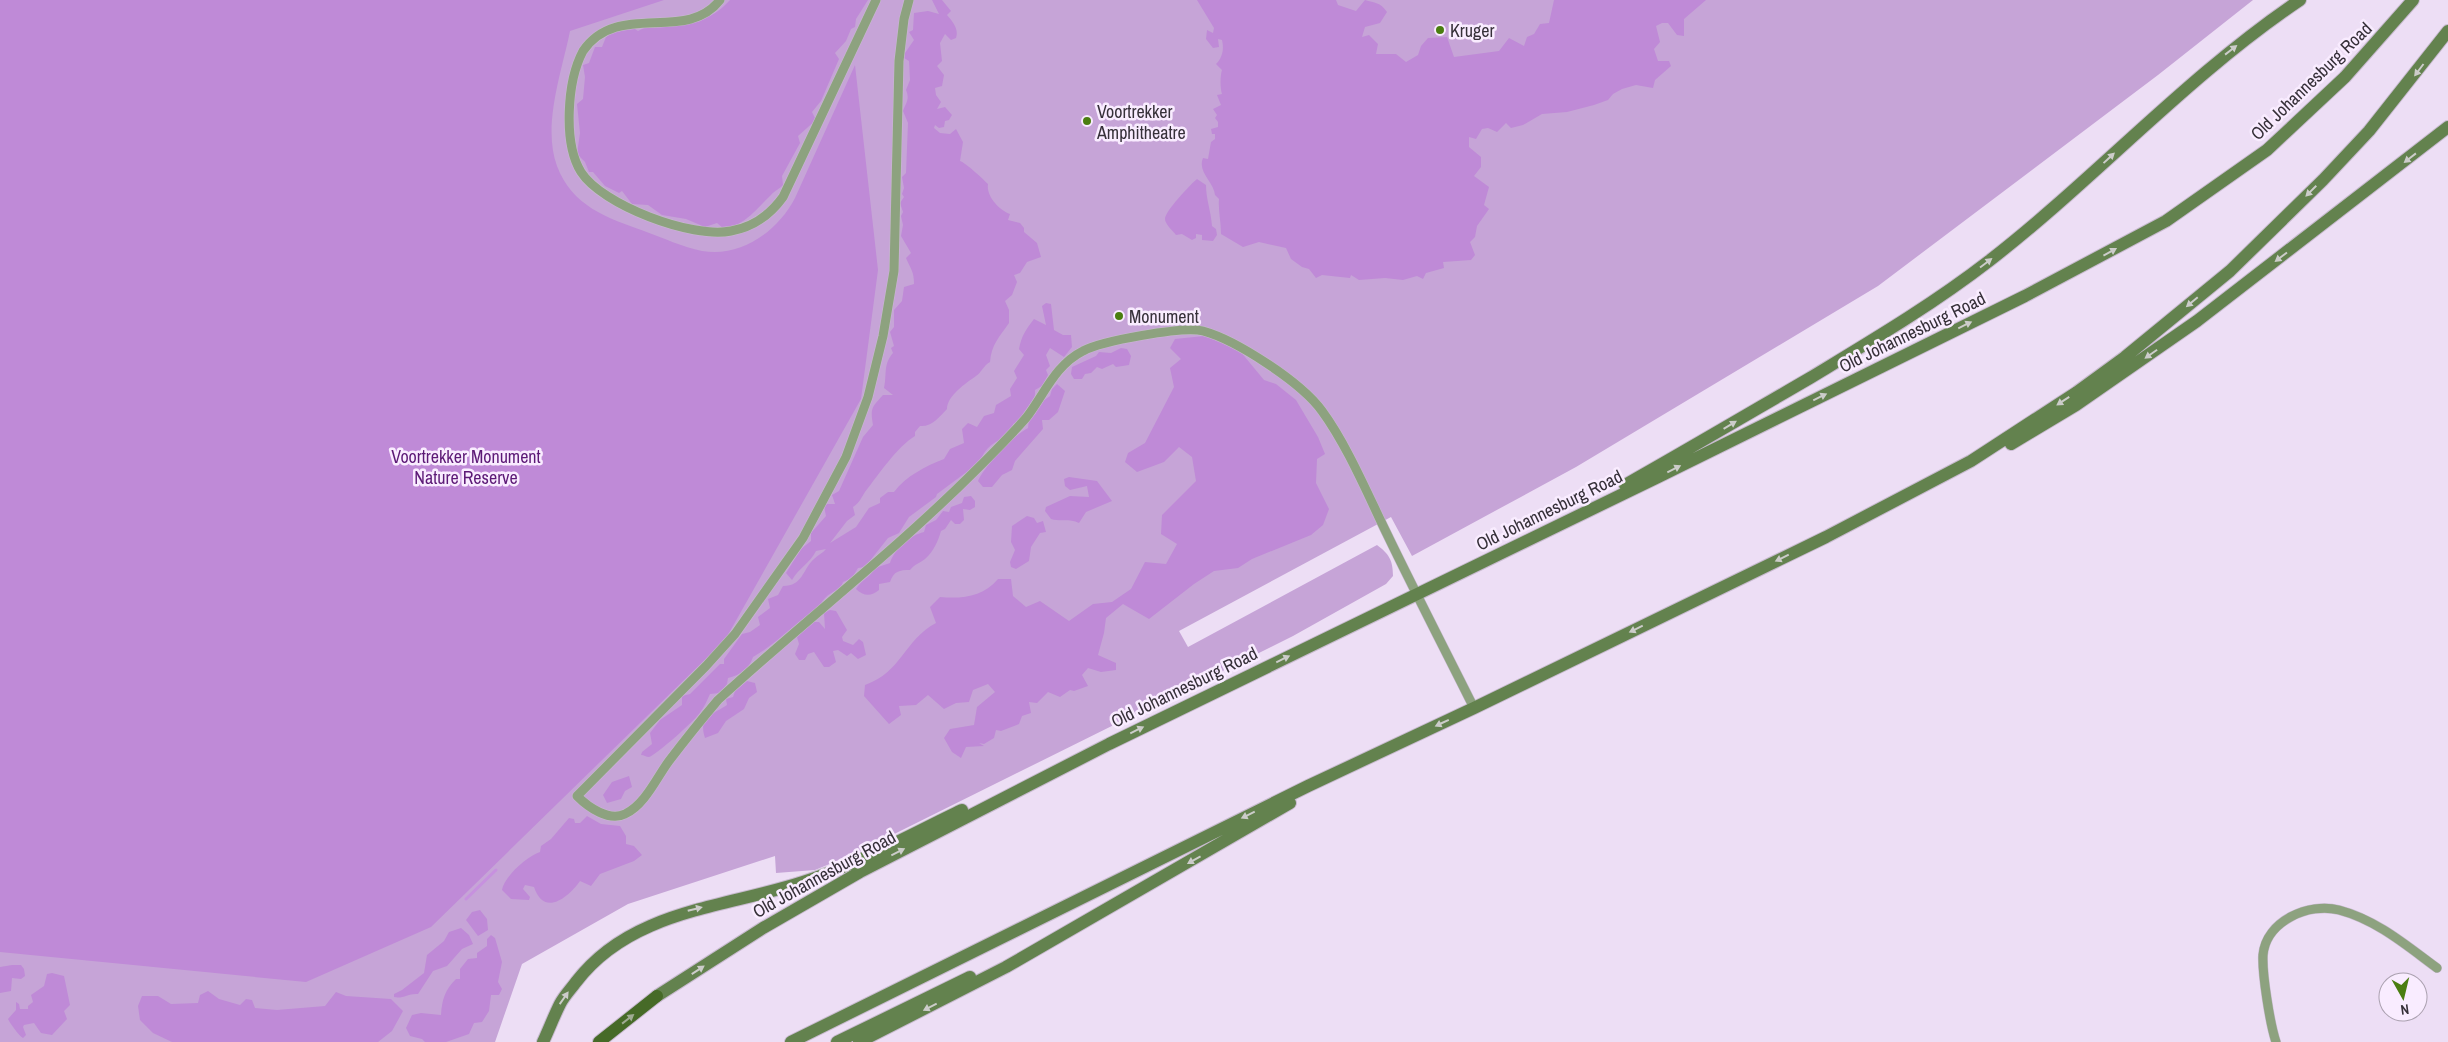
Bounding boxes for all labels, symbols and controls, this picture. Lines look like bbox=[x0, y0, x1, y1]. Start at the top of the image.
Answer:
street label: Old Johannesburg Road bbox=[2245, 16, 2377, 146]
place label: Kruger bbox=[1450, 18, 1494, 43]
marker: Kruger bbox=[1434, 24, 1446, 36]
one-way arrow bbox=[2224, 45, 2237, 56]
one-way arrow bbox=[2413, 63, 2424, 76]
place label: Voortrekker Amphitheatre bbox=[1096, 99, 1186, 145]
marker: Voortrekker Amphitheatre bbox=[1081, 115, 1093, 127]
one-way arrow bbox=[2103, 152, 2115, 164]
one-way arrow bbox=[2403, 153, 2417, 163]
one-way arrow bbox=[2305, 185, 2317, 197]
one-way arrow bbox=[2104, 247, 2117, 256]
one-way arrow bbox=[2274, 252, 2288, 262]
one-way arrow bbox=[1979, 258, 1992, 269]
street label: Old Johannesburg Road bbox=[1835, 286, 1989, 378]
one-way arrow bbox=[2186, 297, 2199, 308]
place label: Monument bbox=[1129, 304, 1199, 329]
marker: Monument bbox=[1113, 310, 1125, 322]
one-way arrow bbox=[1958, 321, 1973, 329]
one-way arrow bbox=[2144, 349, 2158, 359]
one-way arrow bbox=[1813, 393, 1827, 401]
one-way arrow bbox=[2056, 396, 2070, 405]
one-way arrow bbox=[1723, 420, 1736, 429]
park label: Voortrekker Monument Nature Reserve bbox=[391, 444, 541, 490]
street label: Old Johannesburg Road bbox=[1472, 464, 1626, 556]
one-way arrow bbox=[1667, 465, 1681, 473]
one-way arrow bbox=[1775, 554, 1789, 562]
one-way arrow bbox=[1629, 625, 1643, 633]
street label: Old Johannesburg Road bbox=[1107, 641, 1261, 733]
one-way arrow bbox=[1276, 655, 1290, 663]
one-way arrow bbox=[1435, 719, 1450, 727]
one-way arrow bbox=[1129, 726, 1144, 734]
one-way arrow bbox=[1241, 811, 1256, 820]
street label: Old Johannesburg Road bbox=[748, 824, 900, 924]
one-way arrow bbox=[891, 848, 906, 856]
one-way arrow bbox=[1187, 855, 1201, 864]
one-way arrow bbox=[688, 905, 703, 913]
one-way arrow bbox=[692, 965, 705, 975]
north arrow bbox=[2378, 972, 2428, 1022]
one-way arrow bbox=[559, 991, 569, 1005]
text: N bbox=[2399, 1000, 2410, 1019]
one-way arrow bbox=[923, 1003, 937, 1011]
one-way arrow bbox=[621, 1014, 634, 1025]

